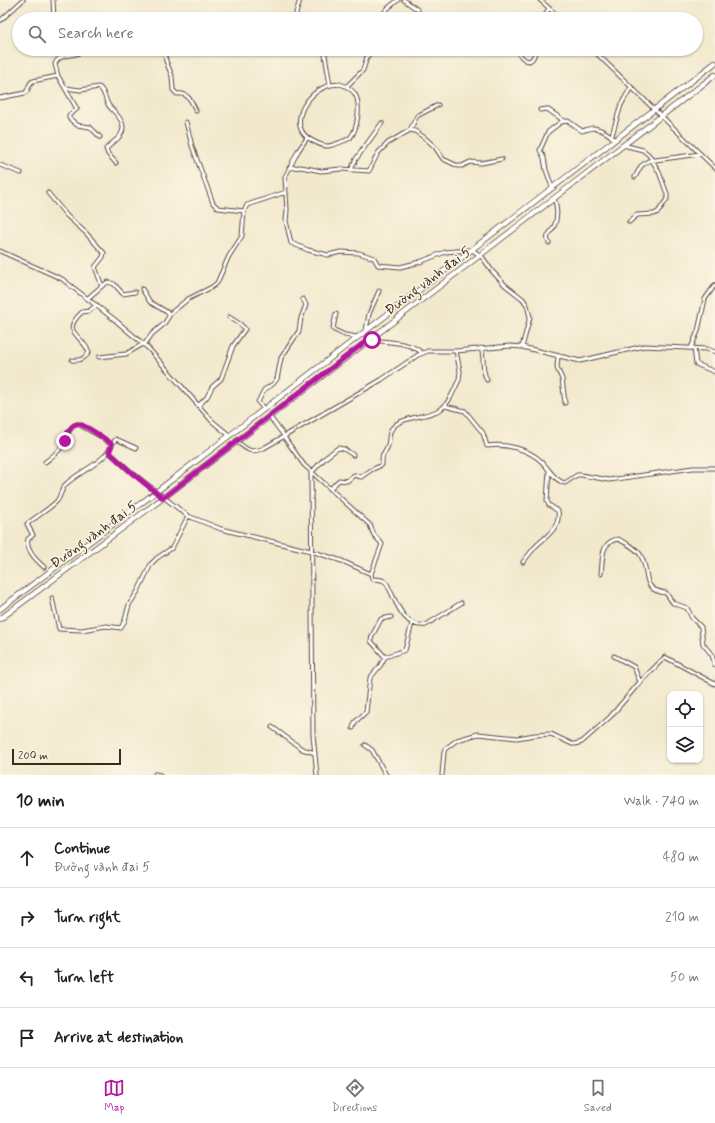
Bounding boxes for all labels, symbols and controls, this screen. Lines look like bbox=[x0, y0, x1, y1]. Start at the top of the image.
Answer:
search box bbox=[12, 12, 703, 56]
icon: search bbox=[26, 23, 48, 45]
text: Search here bbox=[58, 24, 134, 44]
street label: Đường vành đai 5 bbox=[381, 243, 476, 321]
route start bbox=[363, 331, 381, 349]
route end bbox=[56, 432, 74, 450]
street label: Đường vành đai 5 bbox=[47, 497, 142, 574]
map controls bbox=[667, 691, 703, 763]
button: locate bbox=[667, 691, 703, 727]
button: layers bbox=[667, 727, 703, 763]
scale bar bbox=[12, 747, 121, 766]
text: 200 m bbox=[18, 749, 48, 763]
text: 10 min bbox=[16, 790, 65, 812]
text: Walk · 740 m bbox=[623, 793, 699, 810]
text: Continue bbox=[54, 839, 110, 859]
icon: ahead bbox=[16, 847, 38, 869]
text: 480 m bbox=[663, 849, 699, 866]
text: Đường vành đai 5 bbox=[54, 859, 150, 876]
icon: right bbox=[16, 907, 38, 929]
text: Turn right bbox=[54, 908, 121, 928]
text: 210 m bbox=[665, 909, 699, 926]
icon: left bbox=[16, 967, 38, 989]
text: Turn left bbox=[54, 968, 114, 988]
text: 50 m bbox=[670, 969, 699, 986]
icon: arrive bbox=[16, 1027, 38, 1049]
text: Arrive at destination bbox=[54, 1028, 183, 1048]
tab: Map bbox=[103, 1077, 125, 1115]
tab: Directions bbox=[332, 1077, 377, 1115]
tab: Saved bbox=[584, 1077, 612, 1115]

